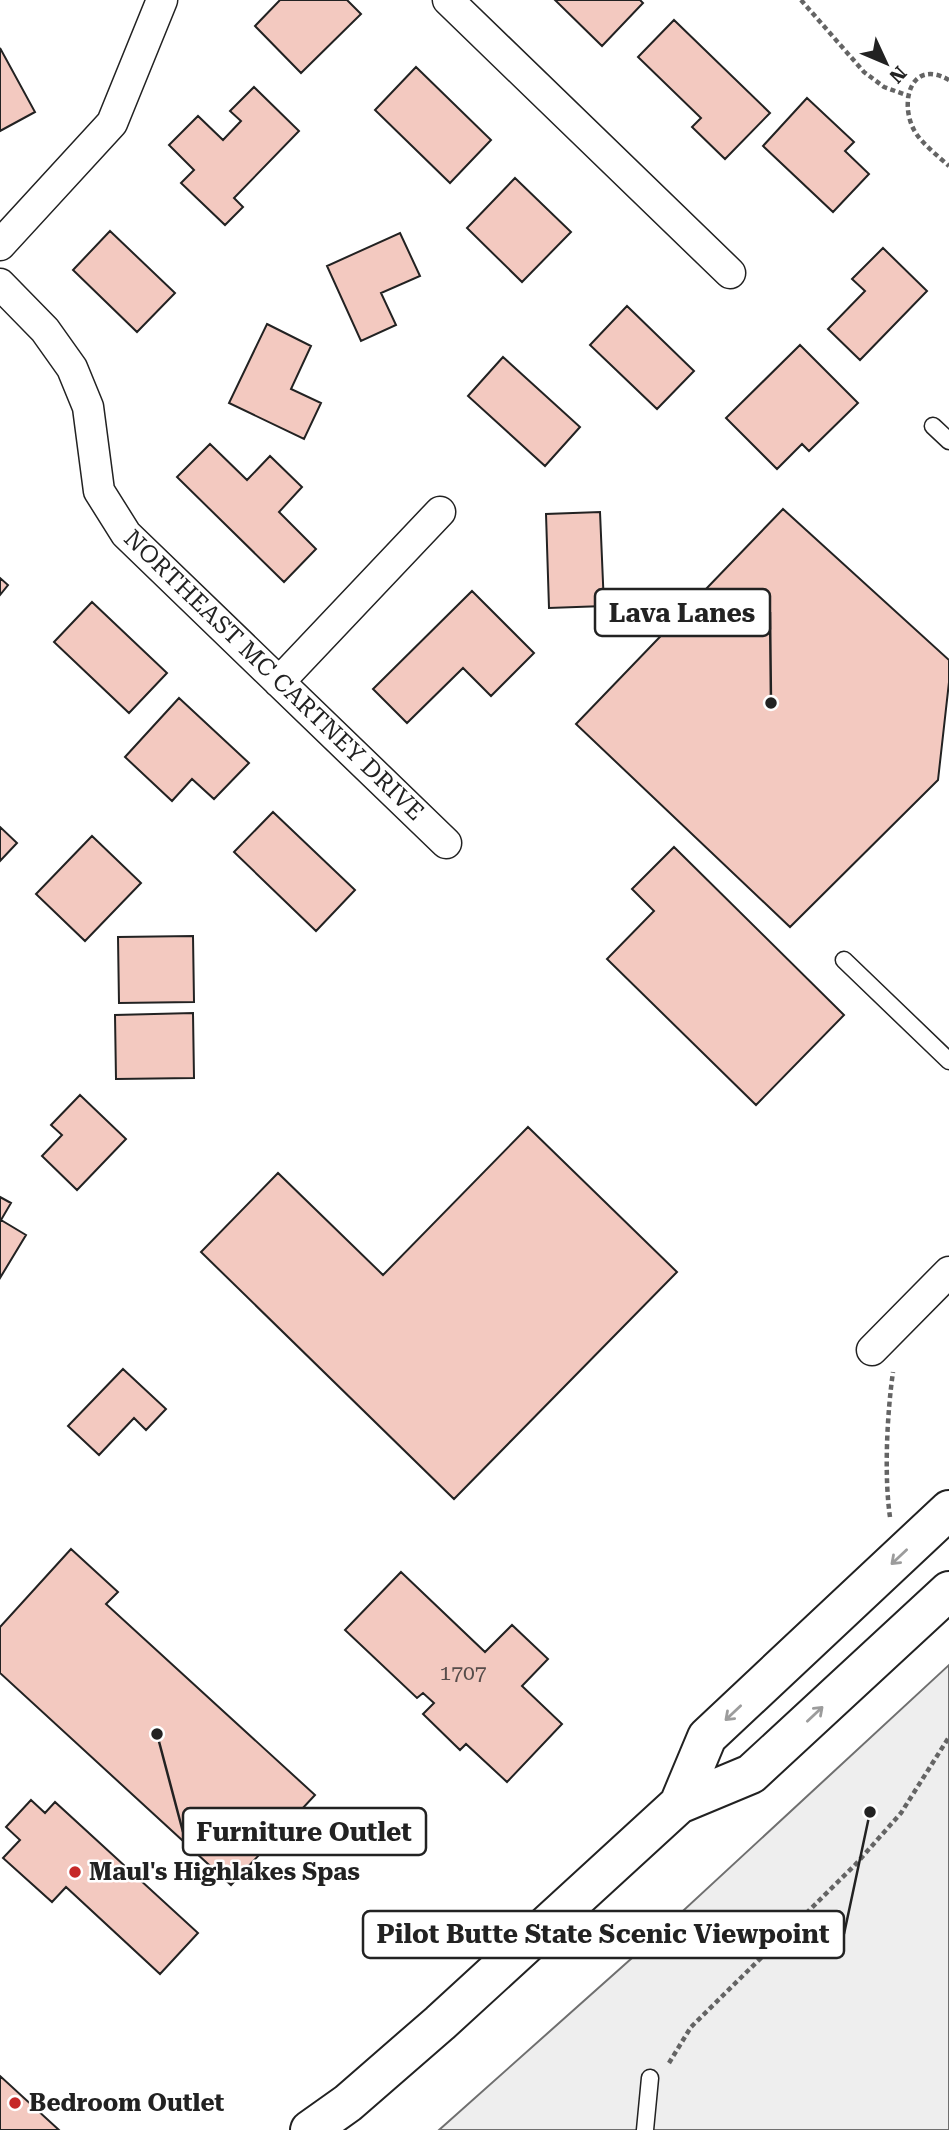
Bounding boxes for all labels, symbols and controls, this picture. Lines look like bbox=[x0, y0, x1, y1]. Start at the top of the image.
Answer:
north arrow bbox=[851, 28, 921, 98]
text: N bbox=[884, 61, 911, 88]
street label: NORTHEAST MC CARTNEY DRIVE bbox=[118, 524, 430, 826]
callout: Lava Lanes bbox=[595, 589, 770, 636]
text: Lava Lanes bbox=[609, 598, 755, 628]
one-way arrow bbox=[890, 1549, 908, 1565]
house number: 1707 bbox=[439, 1661, 487, 1685]
one-way arrow bbox=[725, 1704, 742, 1721]
one-way arrow bbox=[807, 1706, 824, 1723]
callout: Furniture Outlet bbox=[183, 1808, 426, 1855]
text: Furniture Outlet bbox=[196, 1817, 412, 1847]
place label: Maul's Highlakes Spas bbox=[89, 1858, 360, 1886]
marker: Maul's Highlakes Spas bbox=[67, 1864, 83, 1880]
callout: Pilot Butte State Scenic Viewpoint bbox=[363, 1911, 844, 1958]
text: Pilot Butte State Scenic Viewpoint bbox=[377, 1919, 830, 1949]
place label: Bedroom Outlet bbox=[29, 2089, 224, 2117]
marker: Bedroom Outlet bbox=[7, 2095, 23, 2111]

